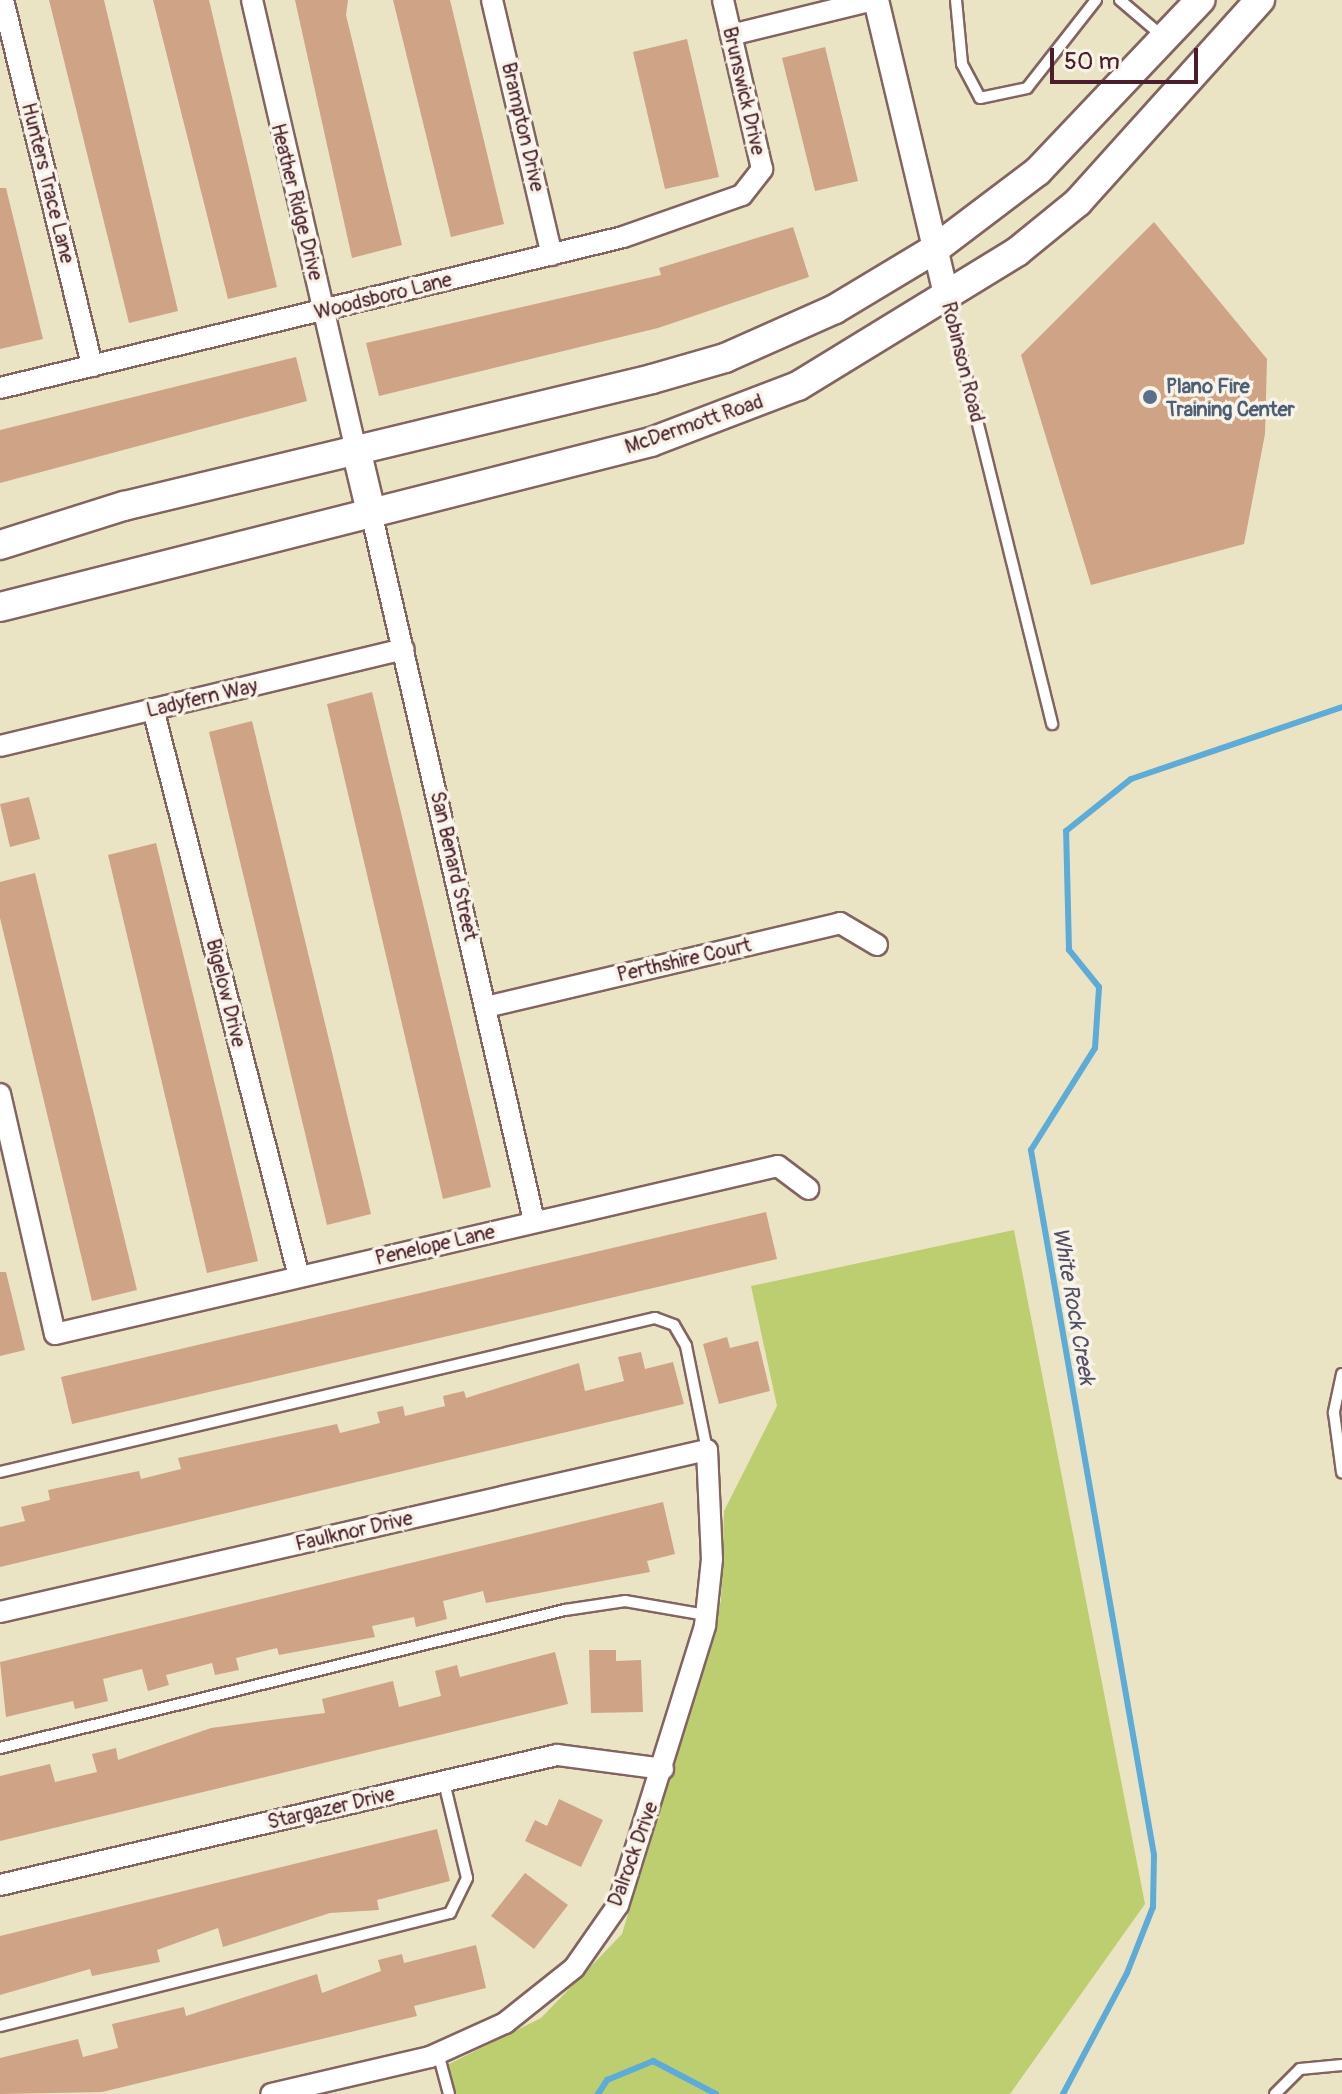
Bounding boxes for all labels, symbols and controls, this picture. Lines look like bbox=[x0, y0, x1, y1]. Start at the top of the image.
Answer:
street label: Brunswick Drive bbox=[718, 24, 770, 158]
scale bar bbox=[1054, 32, 1202, 82]
text: 50 m bbox=[1064, 47, 1120, 76]
street label: Brampton Drive bbox=[496, 60, 550, 194]
street label: Hunters Trace Lane bbox=[16, 100, 80, 266]
street label: Heather Ridge Drive bbox=[266, 121, 328, 283]
street label: Woodsboro Lane bbox=[312, 267, 454, 325]
street label: Robinson Road bbox=[936, 299, 990, 425]
place label: Plano Fire Training Center bbox=[1166, 374, 1295, 421]
marker: Plano Fire Training Center bbox=[1141, 388, 1159, 406]
street label: McDermott Road bbox=[622, 389, 766, 459]
street label: Ladyfern Way bbox=[144, 674, 260, 722]
street label: San Benard Street bbox=[425, 789, 483, 943]
street label: Perthshire Court bbox=[615, 933, 753, 987]
street label: Bigelow Drive bbox=[201, 936, 251, 1050]
street label: Penelope Lane bbox=[373, 1220, 497, 1270]
water label: White Rock Creek bbox=[1046, 1225, 1100, 1387]
street label: Faulknor Drive bbox=[293, 1506, 415, 1556]
street label: Stargazer Drive bbox=[265, 1782, 397, 1834]
street label: Dalrock Drive bbox=[603, 1798, 663, 1910]

